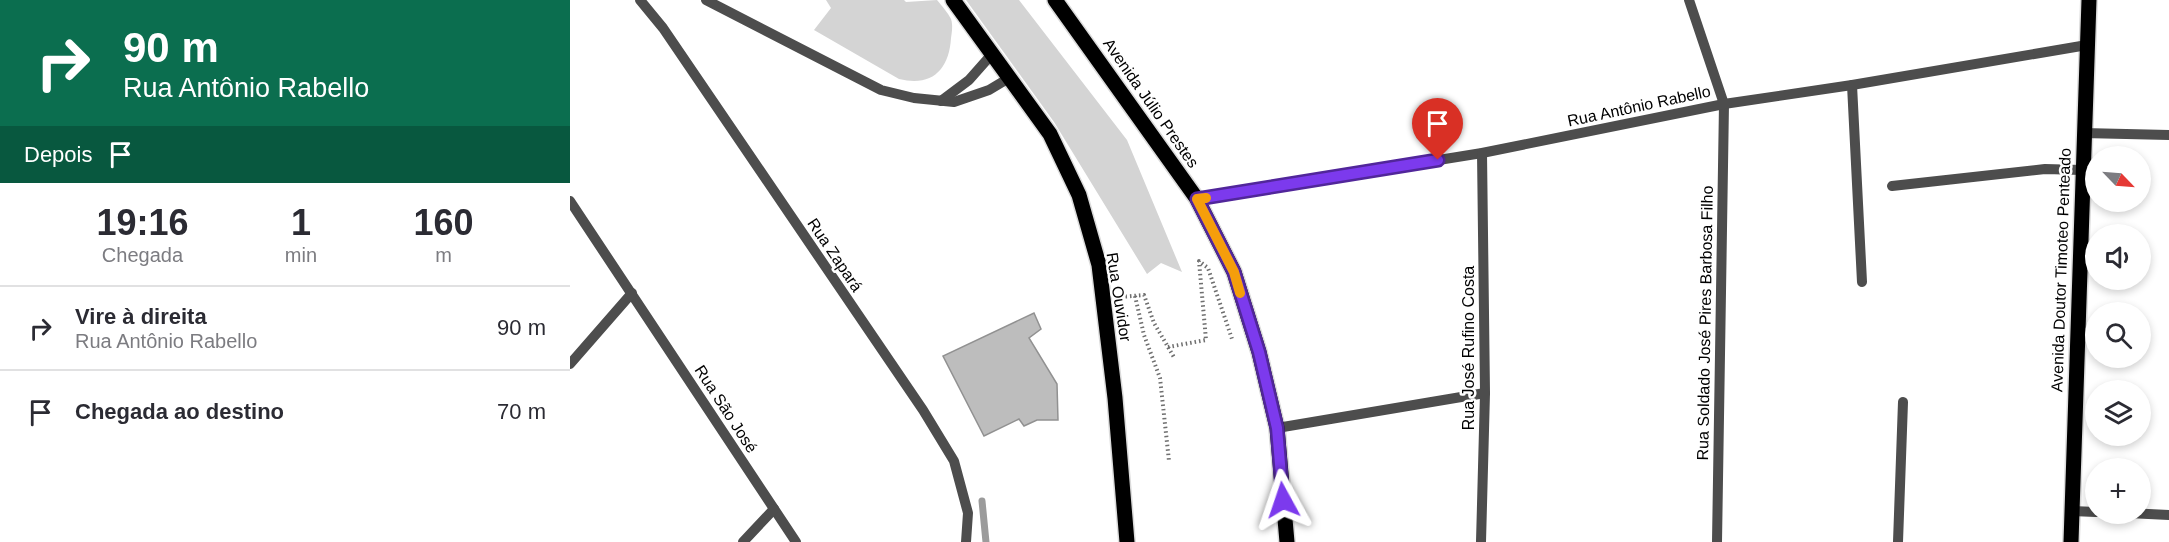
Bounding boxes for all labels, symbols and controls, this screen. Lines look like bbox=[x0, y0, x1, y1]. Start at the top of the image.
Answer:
icon: right bbox=[24, 24, 102, 102]
text: 90 m bbox=[123, 24, 219, 71]
street label: Avenida Júlio Prestes bbox=[1100, 35, 1202, 171]
text: Rua Antônio Rabello bbox=[123, 73, 369, 103]
street label: Rua Antônio Rabello bbox=[1566, 83, 1712, 129]
pin bbox=[1412, 98, 1463, 160]
icon: arrive bbox=[1421, 107, 1454, 140]
icon: arrive bbox=[104, 138, 137, 171]
text: Depois bbox=[24, 142, 92, 167]
north arrow bbox=[2085, 146, 2151, 212]
map controls bbox=[2085, 146, 2151, 524]
street label: Avenida Doutor Timoteo Penteado bbox=[2048, 148, 2074, 392]
street label: Rua Soldado José Pires Barbosa Filho bbox=[1694, 185, 1716, 461]
text: 19:16 bbox=[96, 202, 188, 243]
text: 1 bbox=[291, 202, 311, 243]
text: 160 bbox=[413, 202, 474, 243]
street label: Rua Zapará bbox=[804, 215, 866, 295]
button: sound bbox=[2085, 224, 2151, 290]
text: Chegada bbox=[102, 244, 183, 266]
text: min bbox=[285, 244, 317, 266]
text: m bbox=[435, 244, 452, 266]
street label: Rua Ouvidor bbox=[1104, 251, 1135, 343]
street label: Rua José Rufino Costa bbox=[1460, 266, 1477, 430]
button: search bbox=[2085, 302, 2151, 368]
text: Vire à direita bbox=[75, 304, 207, 329]
icon: right bbox=[24, 312, 57, 345]
text: 90 m bbox=[497, 315, 546, 340]
text: Rua Antônio Rabello bbox=[75, 330, 257, 352]
street label: Rua São José bbox=[691, 362, 761, 456]
button: layers bbox=[2085, 380, 2151, 446]
icon: arrive bbox=[24, 396, 57, 429]
text: Chegada ao destino bbox=[75, 399, 284, 424]
text: 70 m bbox=[497, 399, 546, 424]
button: + bbox=[2085, 458, 2151, 524]
position arrow bbox=[1251, 468, 1315, 532]

